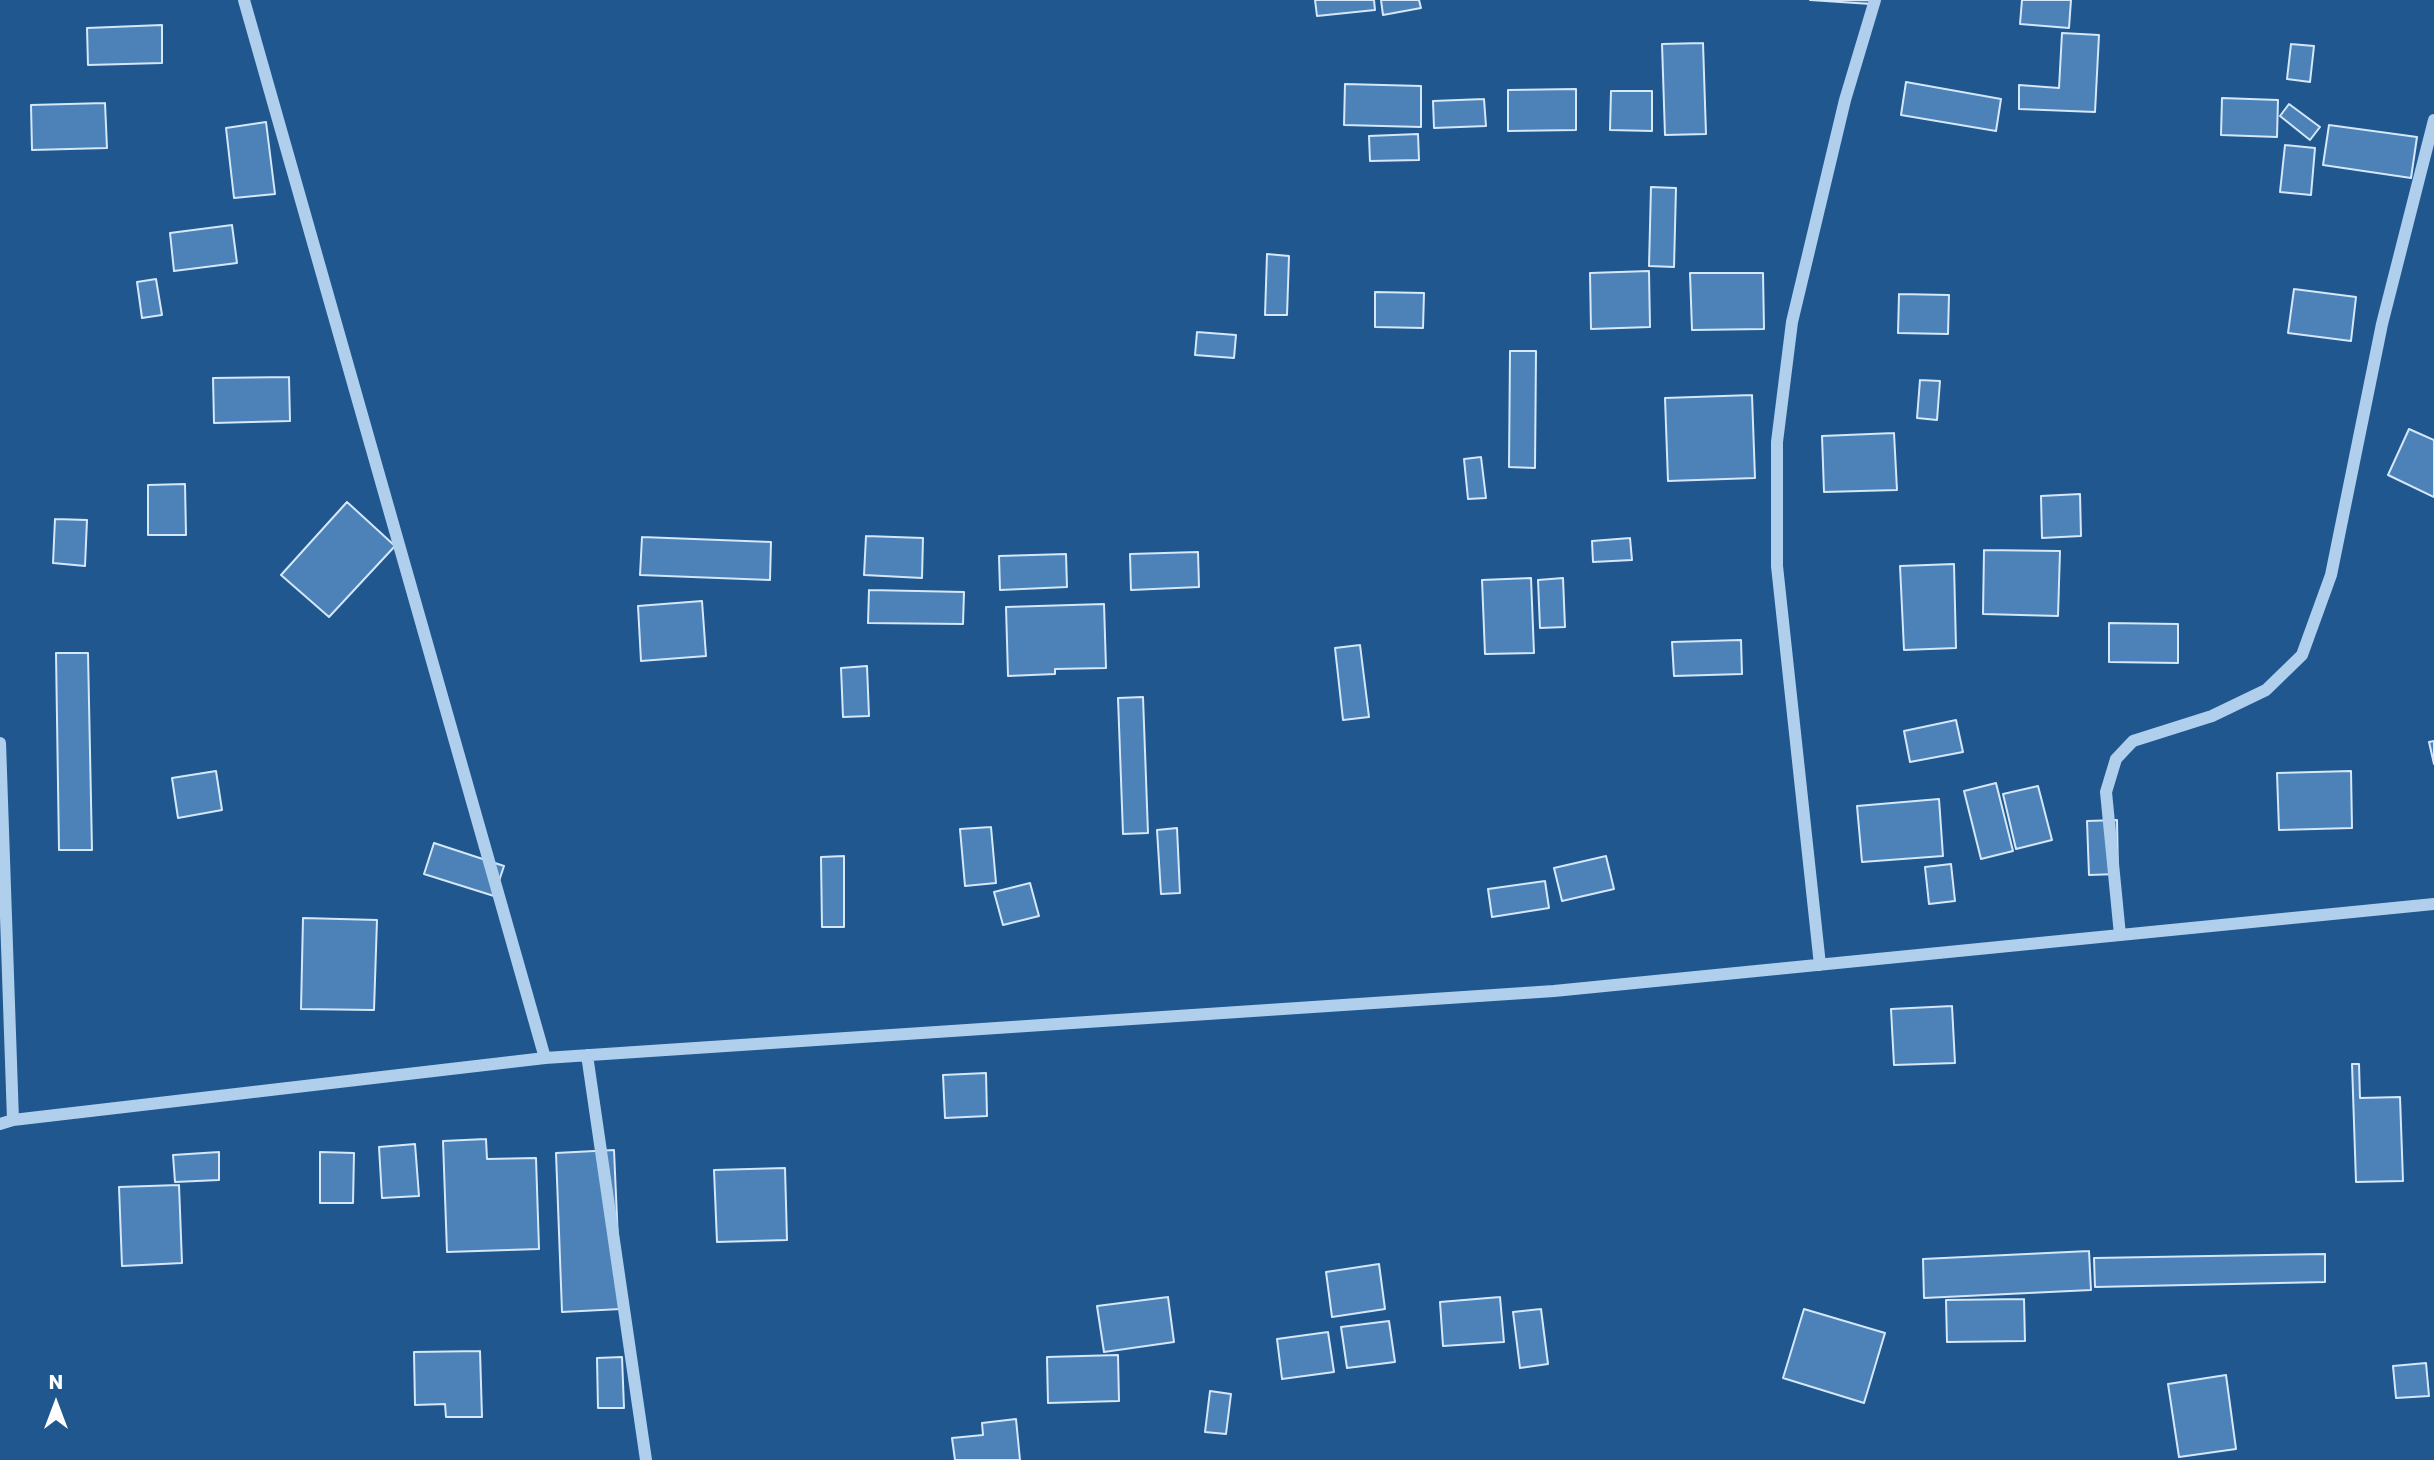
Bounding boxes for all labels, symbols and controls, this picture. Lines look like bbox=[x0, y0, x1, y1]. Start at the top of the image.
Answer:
north arrow bbox=[21, 1369, 91, 1439]
text: N bbox=[49, 1369, 63, 1396]

